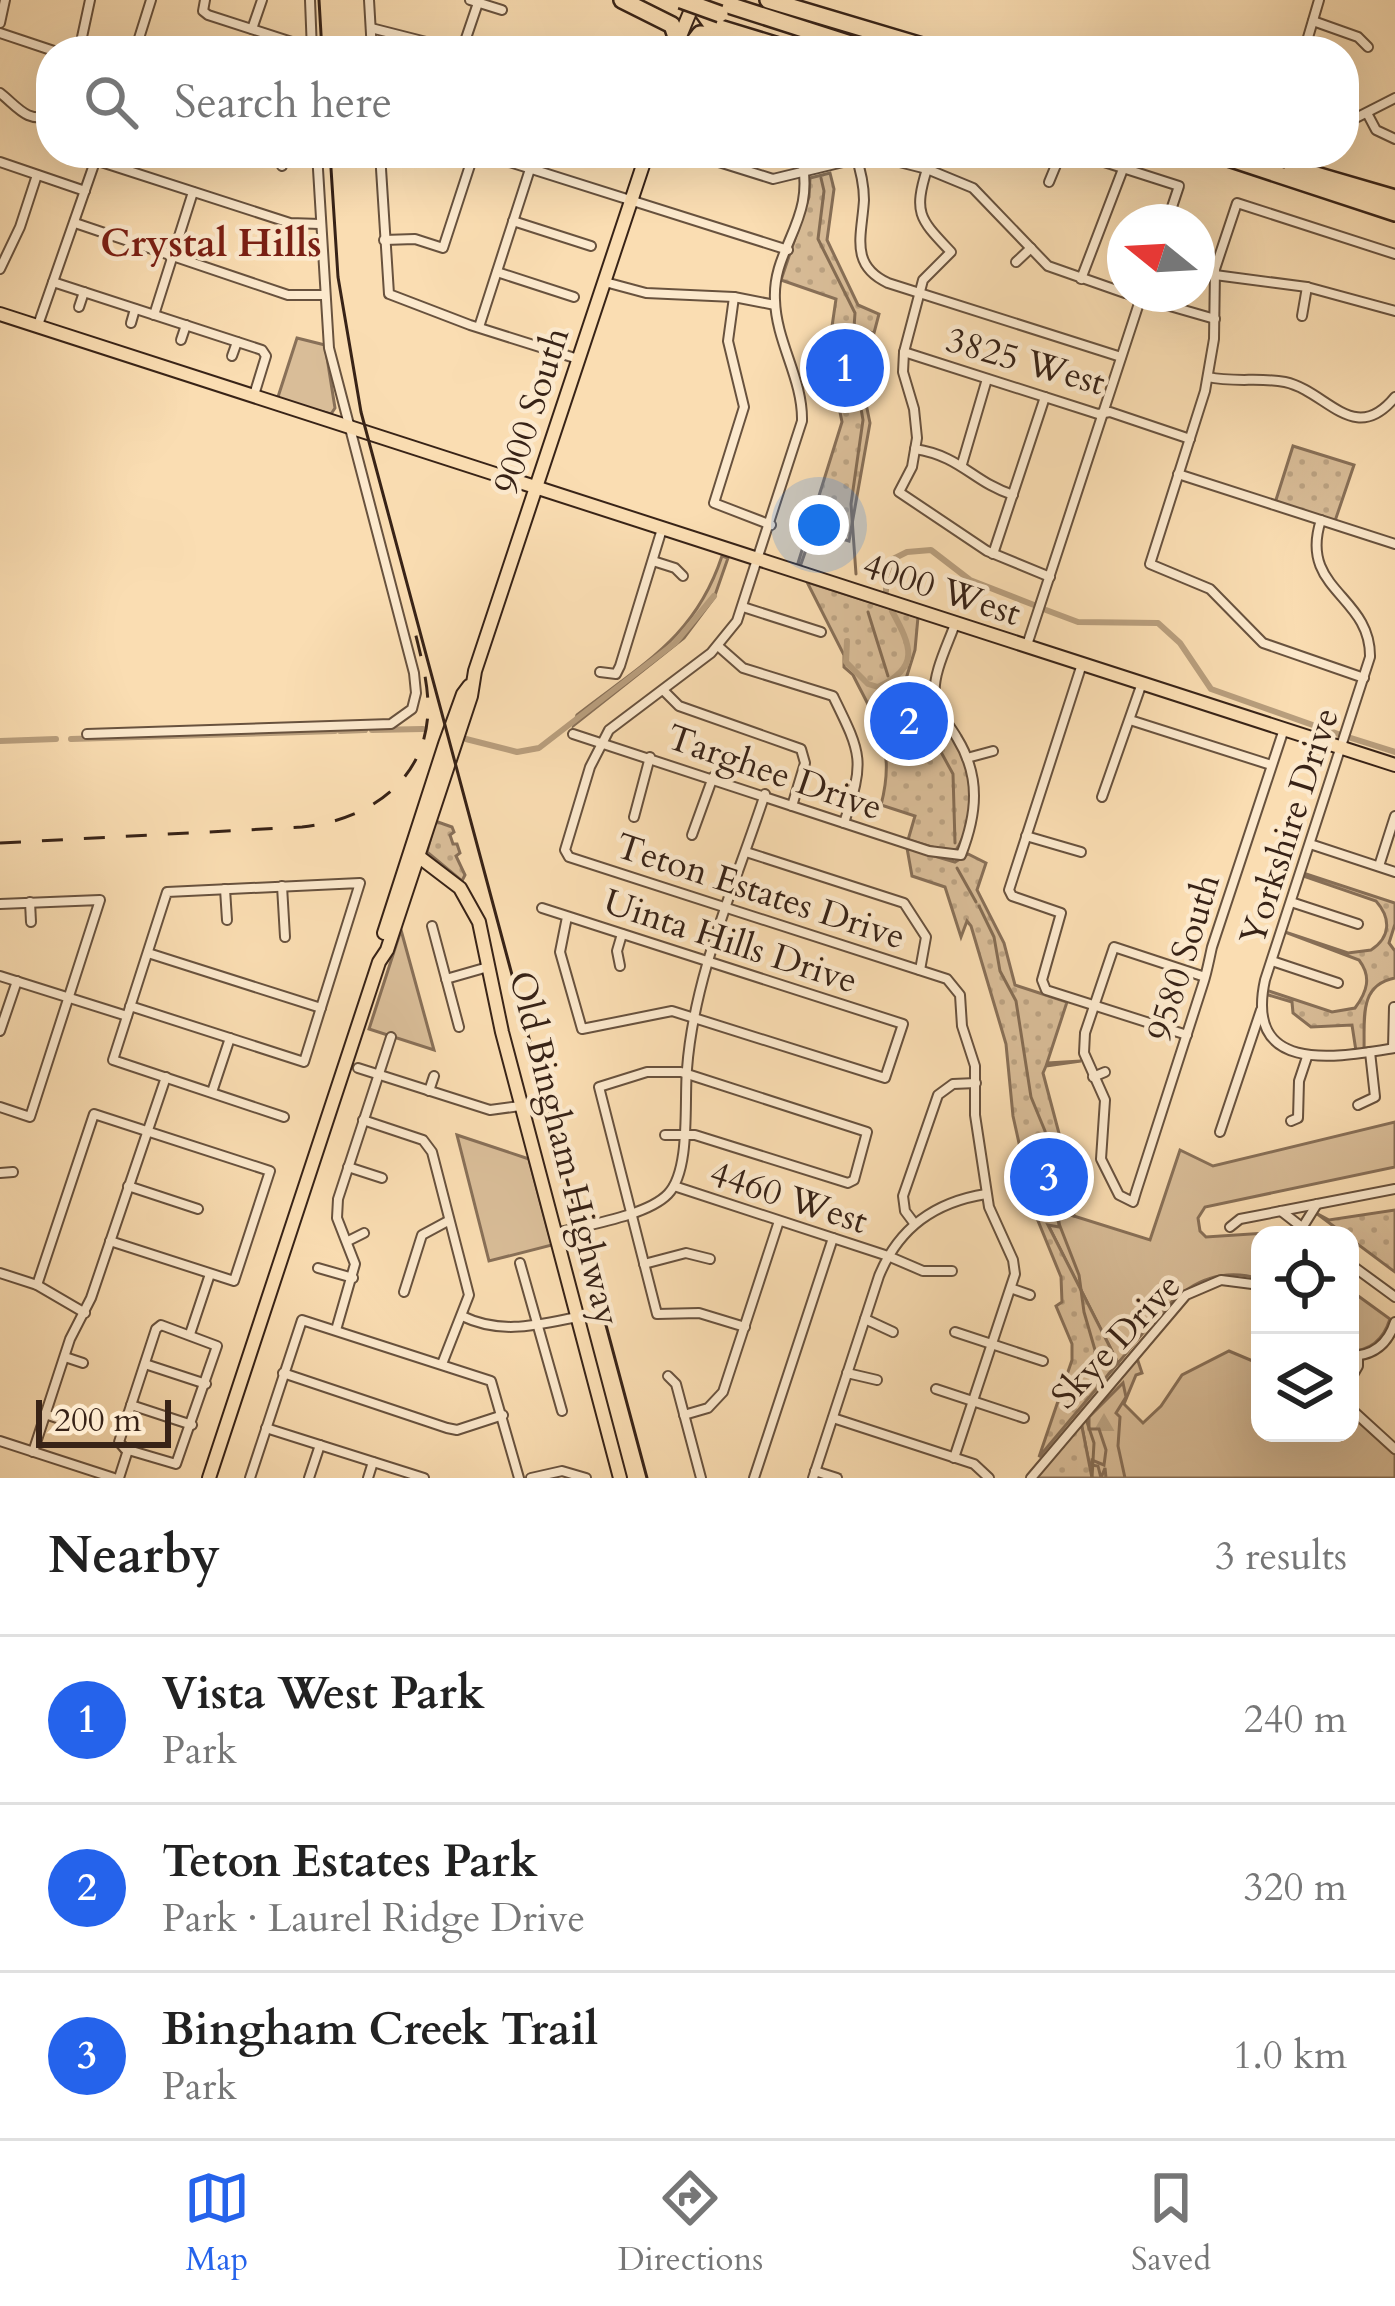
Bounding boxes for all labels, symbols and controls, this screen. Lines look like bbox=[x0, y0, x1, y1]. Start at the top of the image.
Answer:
search box bbox=[36, 36, 1359, 168]
icon: search bbox=[78, 69, 144, 135]
text: Search here bbox=[174, 72, 392, 133]
north arrow bbox=[1107, 204, 1215, 312]
district label: Crystal Hills bbox=[100, 217, 322, 270]
street label: 3825 West bbox=[941, 315, 1111, 407]
street label: 9000 South bbox=[482, 321, 581, 500]
pin: 1 bbox=[806, 323, 884, 413]
your location bbox=[789, 495, 849, 555]
street label: 4000 West bbox=[856, 541, 1027, 638]
pin: 2 bbox=[870, 676, 948, 766]
street label: Yorkshire Drive bbox=[1228, 702, 1351, 951]
street label: Targhee Drive bbox=[660, 713, 889, 832]
street label: Teton Estates Drive bbox=[610, 822, 911, 961]
street label: 9580 South bbox=[1135, 868, 1232, 1047]
street label: Uinta Hills Drive bbox=[597, 877, 864, 1006]
street label: Old Bingham Highway bbox=[497, 966, 632, 1331]
pin: 3 bbox=[1010, 1132, 1088, 1222]
street label: 4460 West bbox=[703, 1149, 874, 1246]
map controls bbox=[1251, 1226, 1359, 1442]
button: locate bbox=[1251, 1226, 1359, 1334]
street label: Skye Drive bbox=[1040, 1262, 1192, 1420]
button: layers bbox=[1251, 1334, 1359, 1442]
scale bar bbox=[36, 1394, 171, 1447]
text: 200 m bbox=[54, 1398, 141, 1443]
text: Nearby bbox=[48, 1521, 220, 1591]
text: 3 results bbox=[1215, 1530, 1347, 1583]
text: Vista West Park bbox=[162, 1663, 485, 1724]
text: 1 bbox=[77, 1693, 97, 1746]
text: 240 m bbox=[1244, 1693, 1347, 1746]
text: Park bbox=[162, 1724, 237, 1777]
text: Teton Estates Park bbox=[162, 1831, 538, 1892]
text: 2 bbox=[77, 1861, 97, 1914]
text: 320 m bbox=[1244, 1861, 1347, 1914]
text: Park · Laurel Ridge Drive bbox=[162, 1892, 585, 1945]
text: Bingham Creek Trail bbox=[162, 1999, 598, 2060]
text: 3 bbox=[77, 2029, 97, 2082]
text: 1.0 km bbox=[1233, 2029, 1347, 2082]
text: Park bbox=[162, 2060, 237, 2113]
tab: Map bbox=[184, 2165, 250, 2282]
tab: Directions bbox=[618, 2165, 763, 2282]
tab: Saved bbox=[1131, 2165, 1211, 2282]

